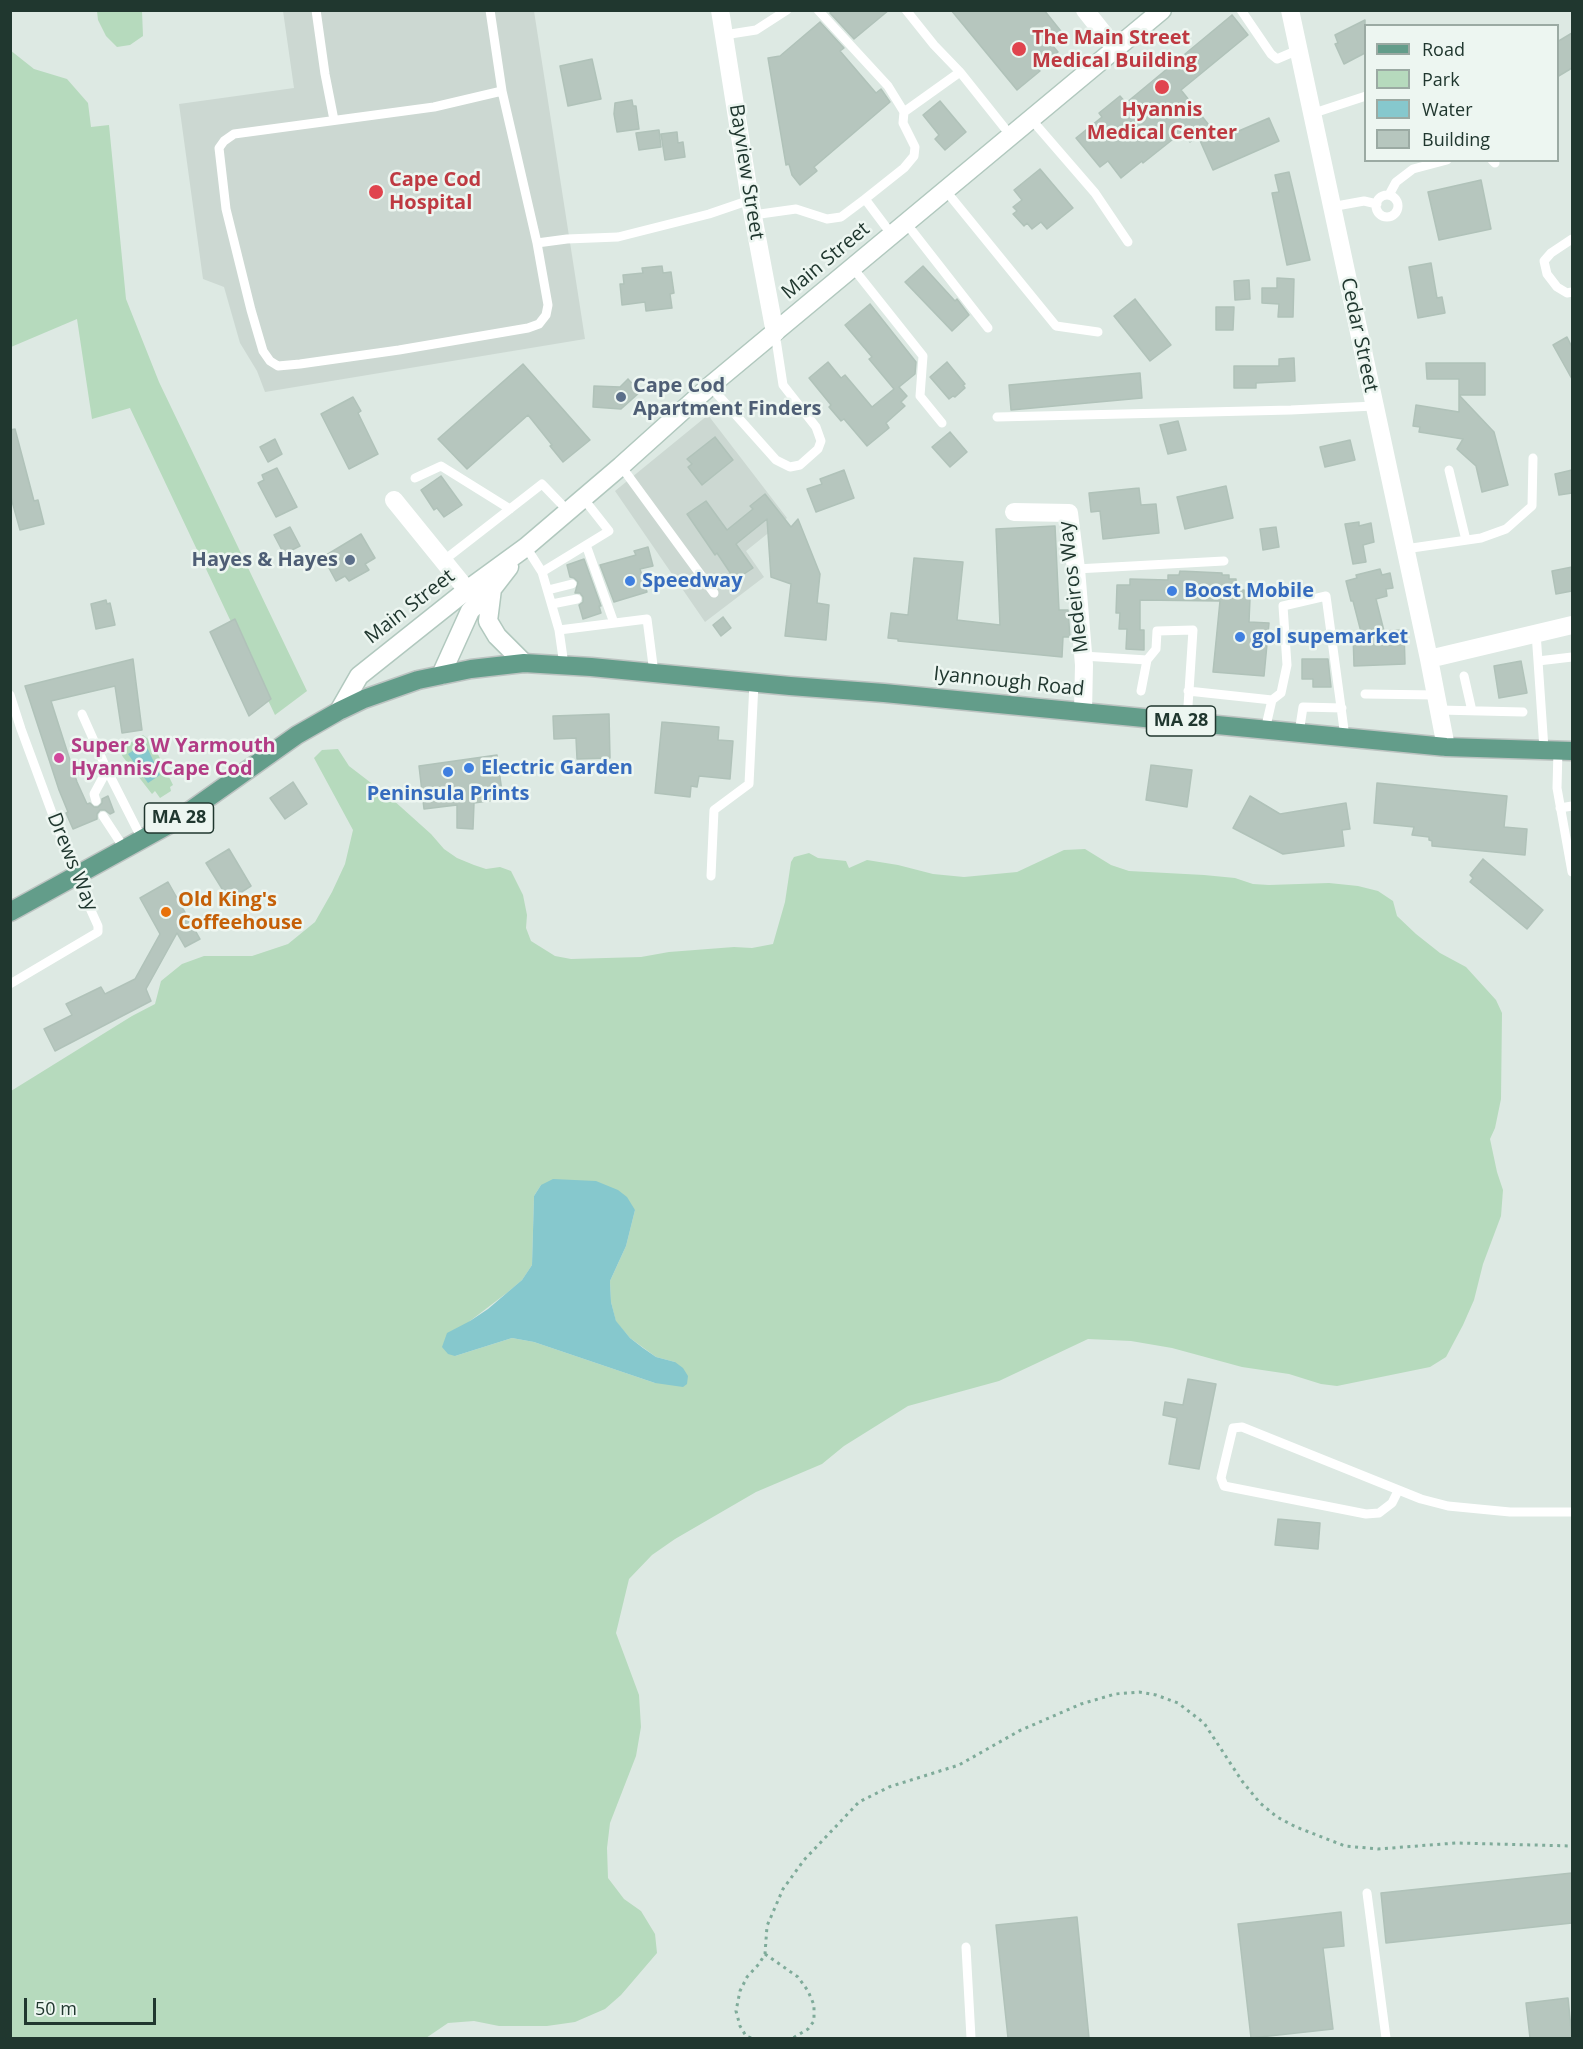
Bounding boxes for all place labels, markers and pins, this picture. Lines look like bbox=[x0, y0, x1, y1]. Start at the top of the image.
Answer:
place label: The Main Street Medical Building bbox=[1032, 26, 1197, 73]
marker: The Main Street Medical Building bbox=[1010, 40, 1028, 58]
marker: Hyannis Medical Center bbox=[1153, 78, 1171, 96]
place label: Hyannis Medical Center bbox=[1087, 98, 1237, 145]
place label: Cape Cod Hospital bbox=[389, 168, 481, 215]
marker: Cape Cod Hospital bbox=[367, 183, 385, 201]
place label: Cape Cod Apartment Finders bbox=[633, 374, 821, 421]
marker: Cape Cod Apartment Finders bbox=[614, 390, 628, 404]
place label: Hayes & Hayes bbox=[192, 548, 338, 572]
marker: Hayes & Hayes bbox=[343, 553, 357, 567]
place label: Speedway bbox=[642, 569, 743, 593]
marker: Speedway bbox=[623, 574, 637, 588]
place label: Boost Mobile bbox=[1184, 579, 1314, 603]
marker: Boost Mobile bbox=[1165, 584, 1179, 598]
place label: gol supemarket bbox=[1252, 625, 1408, 649]
marker: gol supemarket bbox=[1233, 630, 1247, 644]
place label: Super 8 W Yarmouth Hyannis/Cape Cod bbox=[71, 734, 276, 781]
marker: Super 8 W Yarmouth Hyannis/Cape Cod bbox=[52, 751, 66, 765]
place label: Electric Garden bbox=[481, 756, 633, 780]
marker: Electric Garden bbox=[462, 761, 476, 775]
marker: Peninsula Prints bbox=[441, 765, 455, 779]
place label: Peninsula Prints bbox=[367, 782, 529, 806]
place label: Old King's Coffeehouse bbox=[178, 888, 303, 935]
marker: Old King's Coffeehouse bbox=[159, 905, 173, 919]

